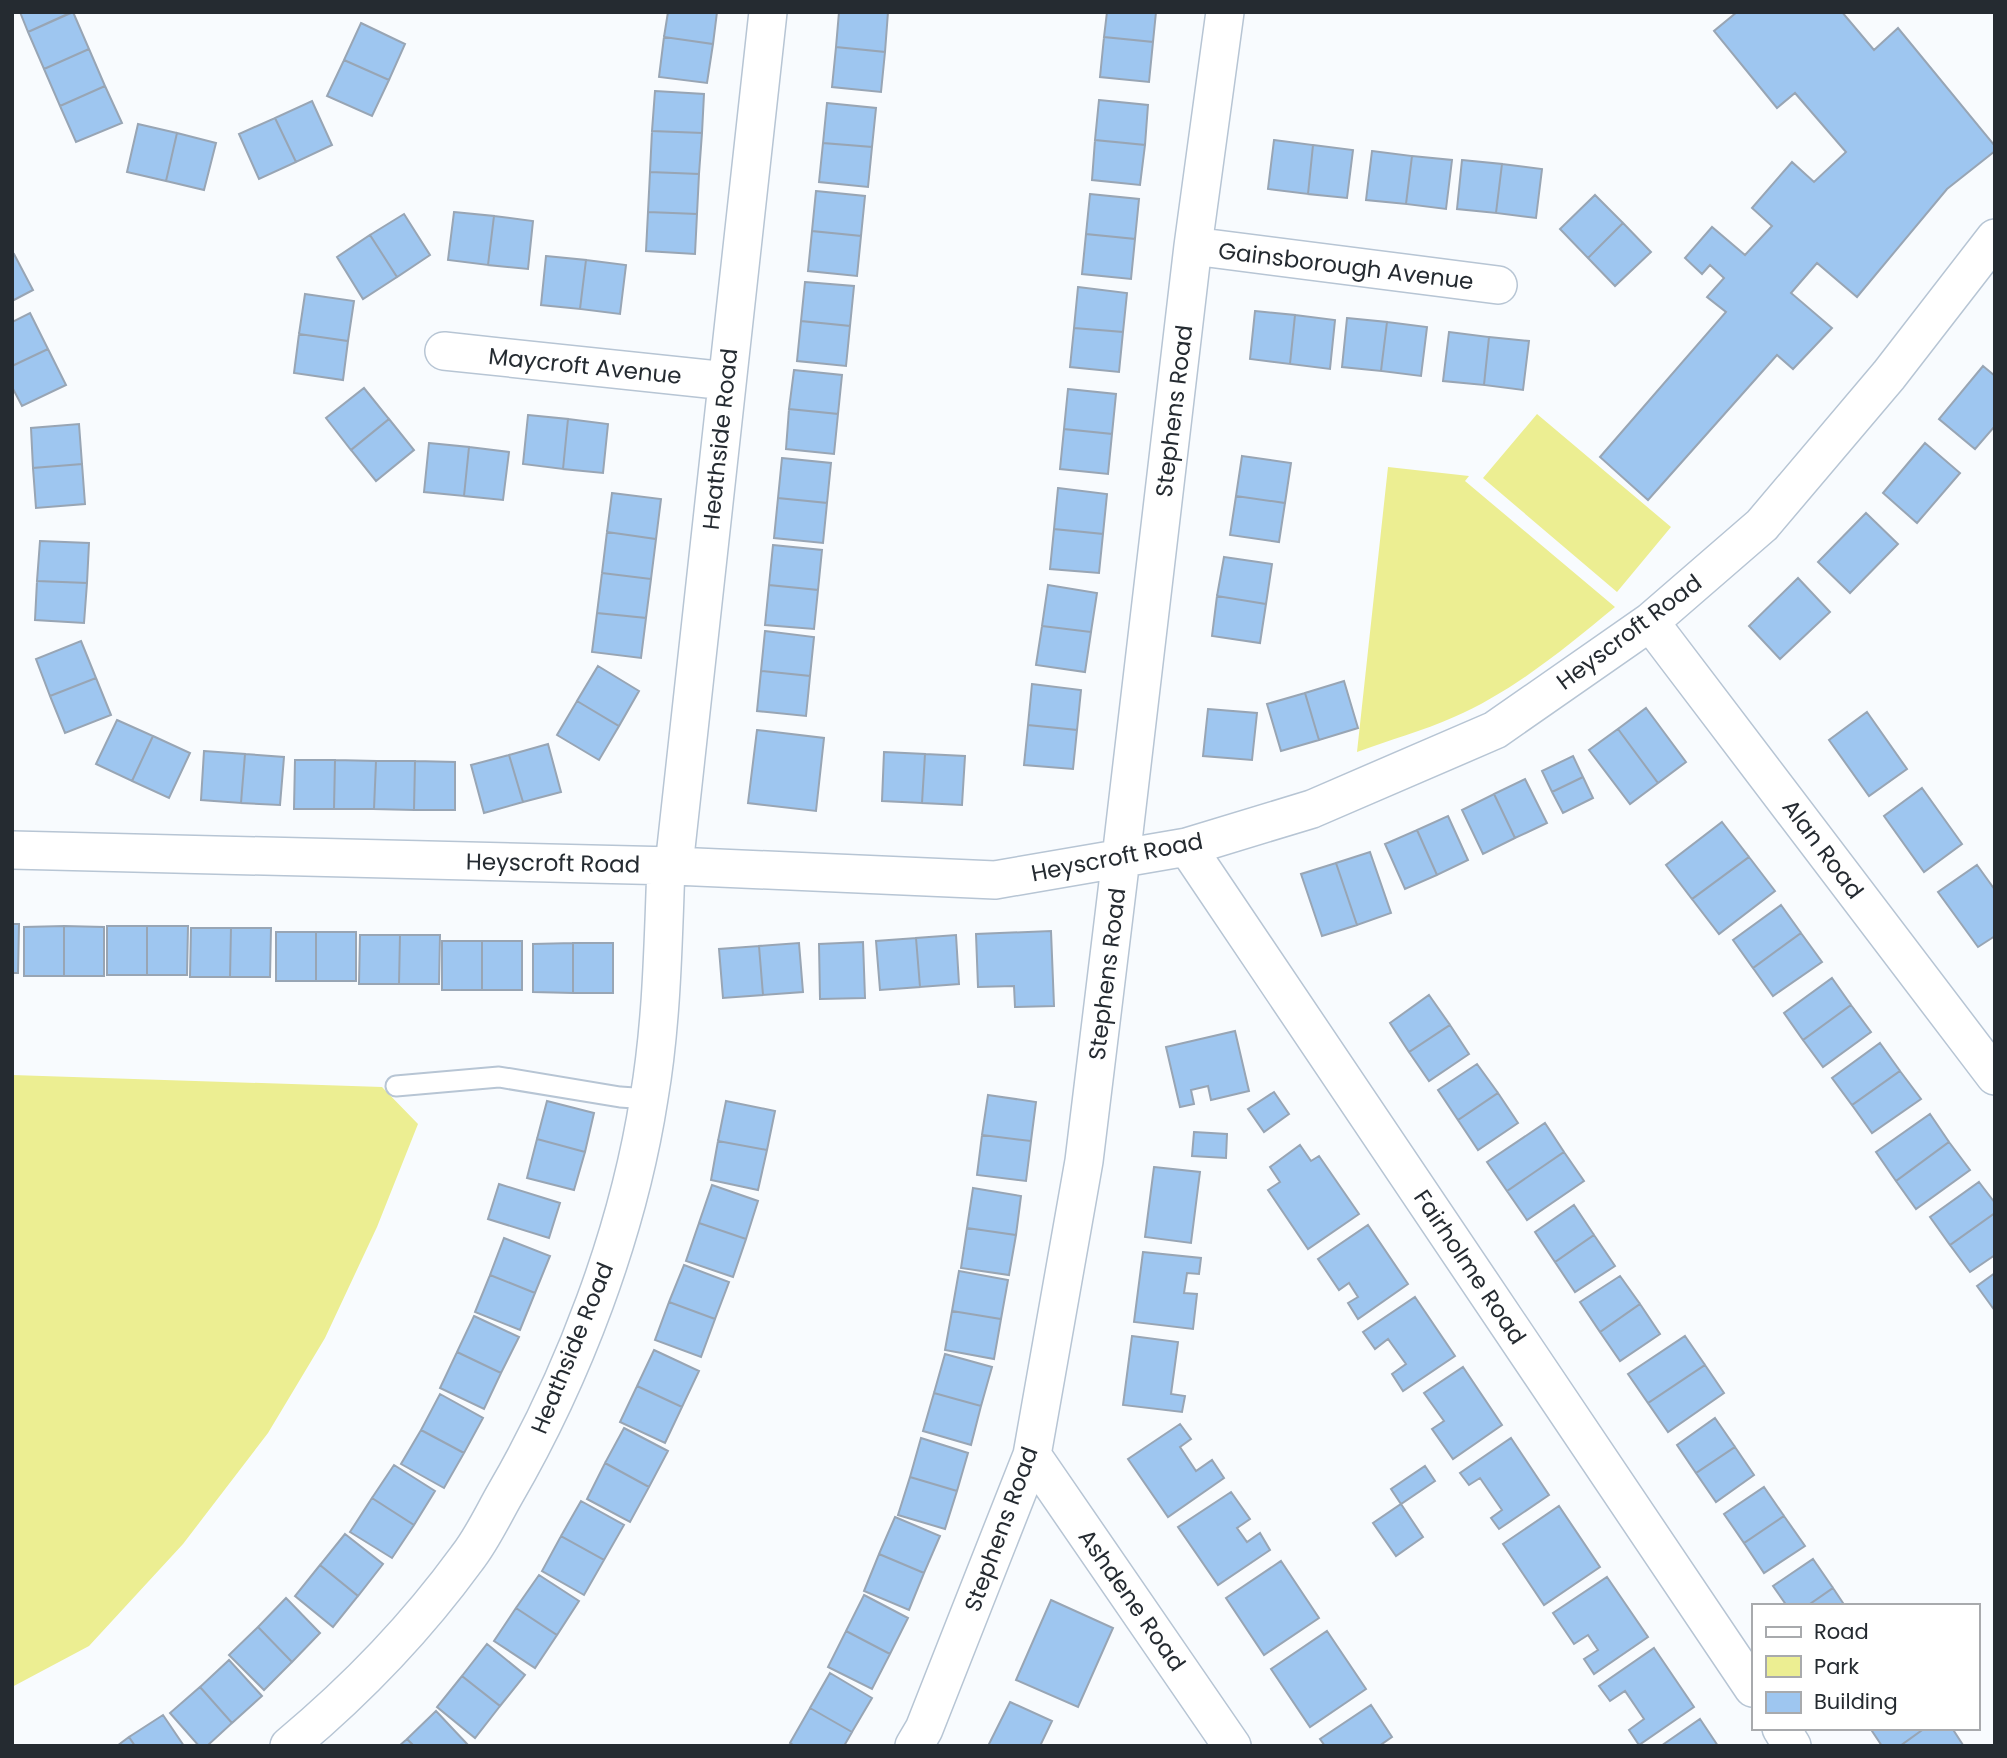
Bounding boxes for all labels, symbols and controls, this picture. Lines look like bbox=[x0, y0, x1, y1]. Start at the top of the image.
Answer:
street label: Gainsborough Avenue bbox=[1217, 234, 1475, 298]
street label: Stephens Road bbox=[1148, 323, 1200, 499]
street label: Maycroft Avenue bbox=[487, 340, 683, 392]
street label: Heathside Road bbox=[695, 347, 745, 531]
street label: Heyscroft Road bbox=[1550, 567, 1708, 697]
street label: Alan Road bbox=[1775, 793, 1871, 905]
street label: Heyscroft Road bbox=[1028, 825, 1206, 889]
street label: Heyscroft Road bbox=[466, 845, 640, 881]
street label: Stephens Road bbox=[1081, 886, 1133, 1062]
street label: Fairholme Road bbox=[1406, 1183, 1534, 1351]
street label: Heathside Road bbox=[523, 1258, 621, 1438]
street label: Stephens Road bbox=[956, 1442, 1046, 1616]
street label: Ashdene Road bbox=[1071, 1522, 1193, 1678]
legend bbox=[1752, 1604, 1979, 1730]
text: Road bbox=[1814, 1617, 1869, 1646]
text: Park bbox=[1814, 1652, 1859, 1681]
text: Building bbox=[1814, 1687, 1898, 1716]

